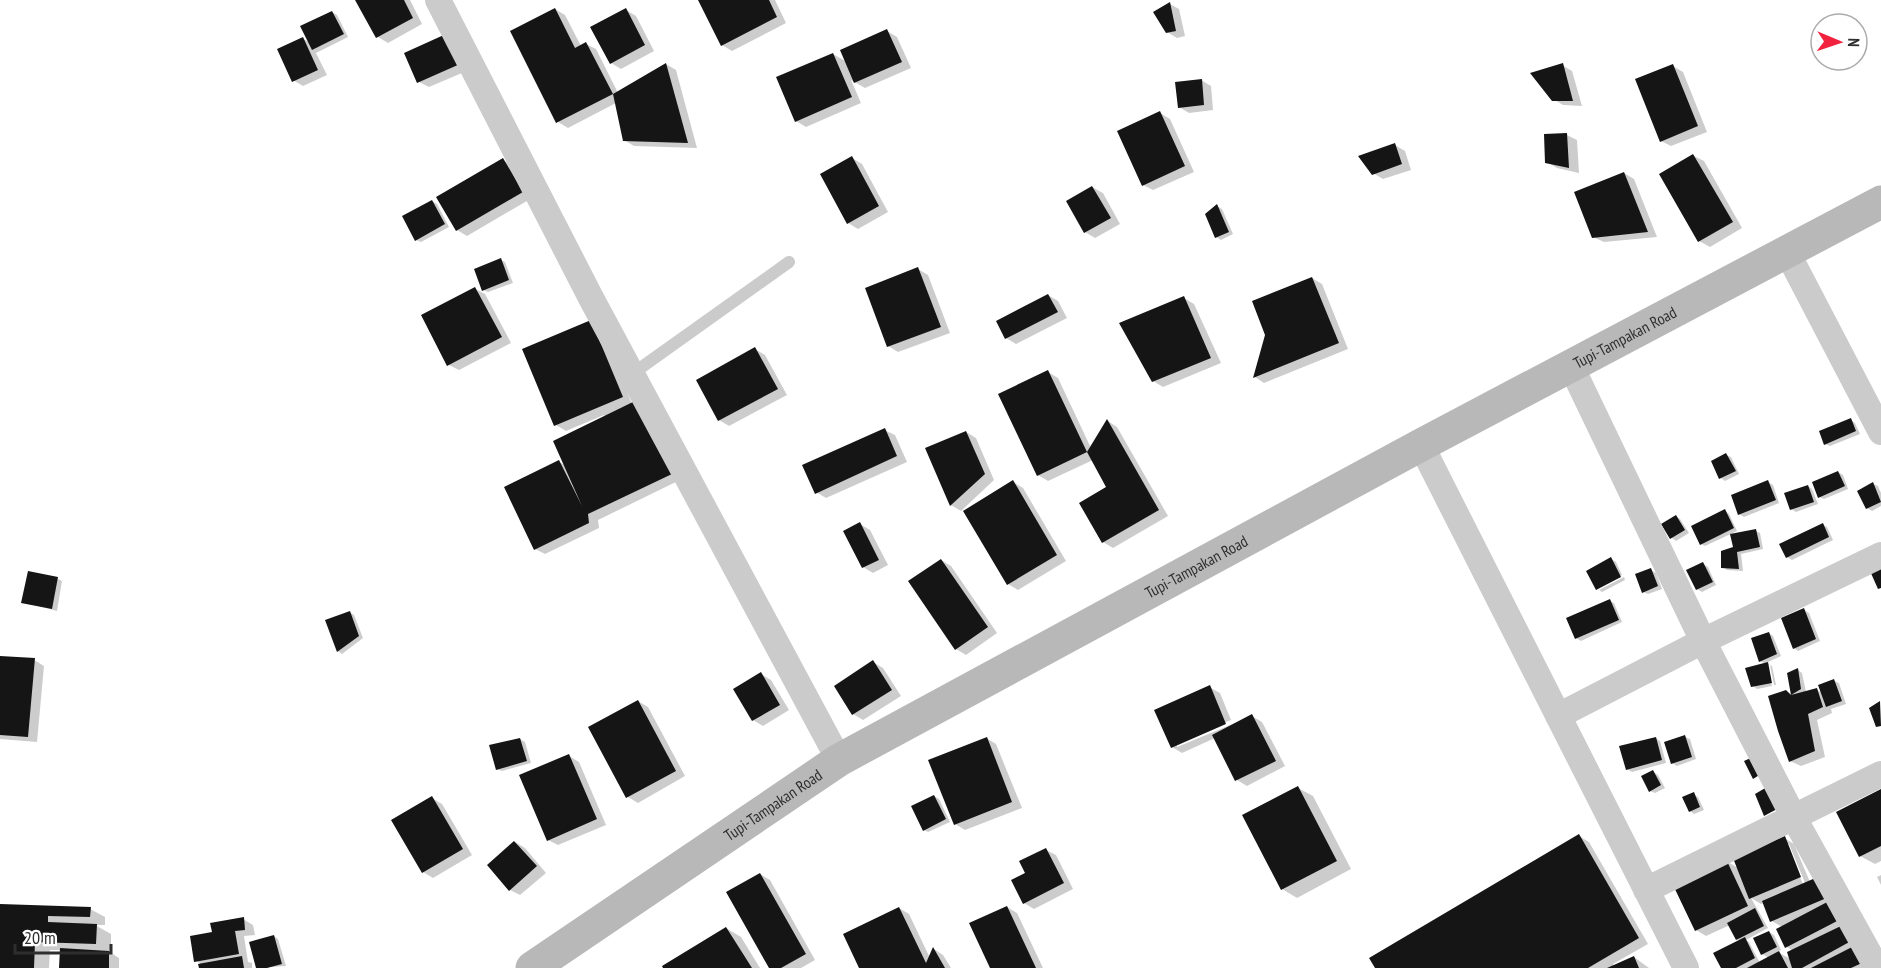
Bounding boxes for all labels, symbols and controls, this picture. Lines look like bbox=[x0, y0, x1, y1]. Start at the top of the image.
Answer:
north arrow bbox=[1809, 12, 1869, 72]
text: N bbox=[1844, 38, 1864, 47]
street label: Tupi-Tampakan Road bbox=[1570, 302, 1680, 373]
street label: Tupi-Tampakan Road bbox=[1141, 531, 1251, 603]
street label: Tupi-Tampakan Road bbox=[720, 764, 826, 845]
scale bar bbox=[15, 917, 111, 955]
text: 20 m bbox=[24, 926, 56, 949]

